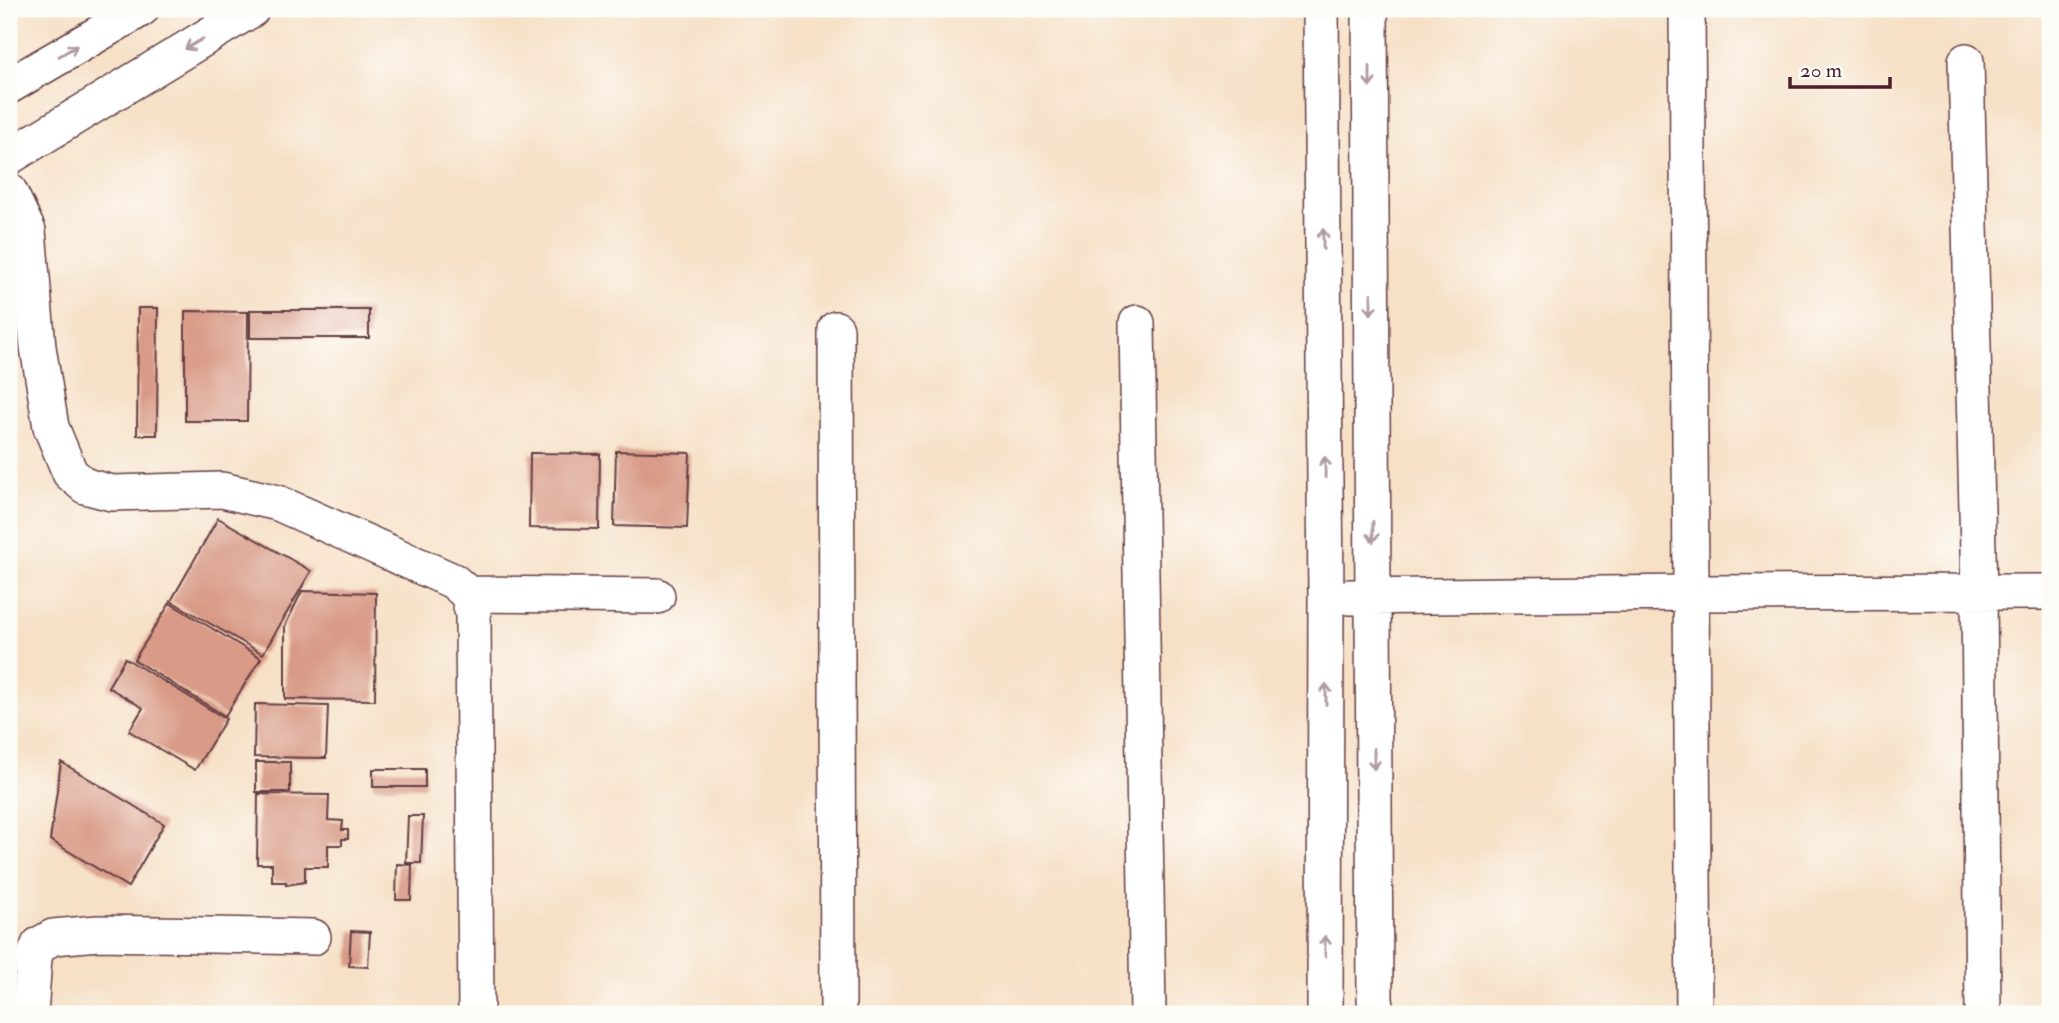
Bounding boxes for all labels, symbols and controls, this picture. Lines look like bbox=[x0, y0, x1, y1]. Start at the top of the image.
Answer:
one-way arrow bbox=[185, 38, 205, 52]
one-way arrow bbox=[57, 44, 77, 58]
scale bar bbox=[1790, 46, 1889, 90]
text: 20 m bbox=[1800, 57, 1842, 84]
one-way arrow bbox=[1363, 65, 1377, 88]
one-way arrow bbox=[1316, 228, 1330, 251]
one-way arrow bbox=[1364, 293, 1378, 316]
one-way arrow bbox=[1318, 455, 1332, 478]
one-way arrow bbox=[1366, 520, 1380, 543]
one-way arrow bbox=[1319, 683, 1333, 706]
one-way arrow bbox=[1367, 748, 1381, 771]
one-way arrow bbox=[1319, 935, 1332, 958]

